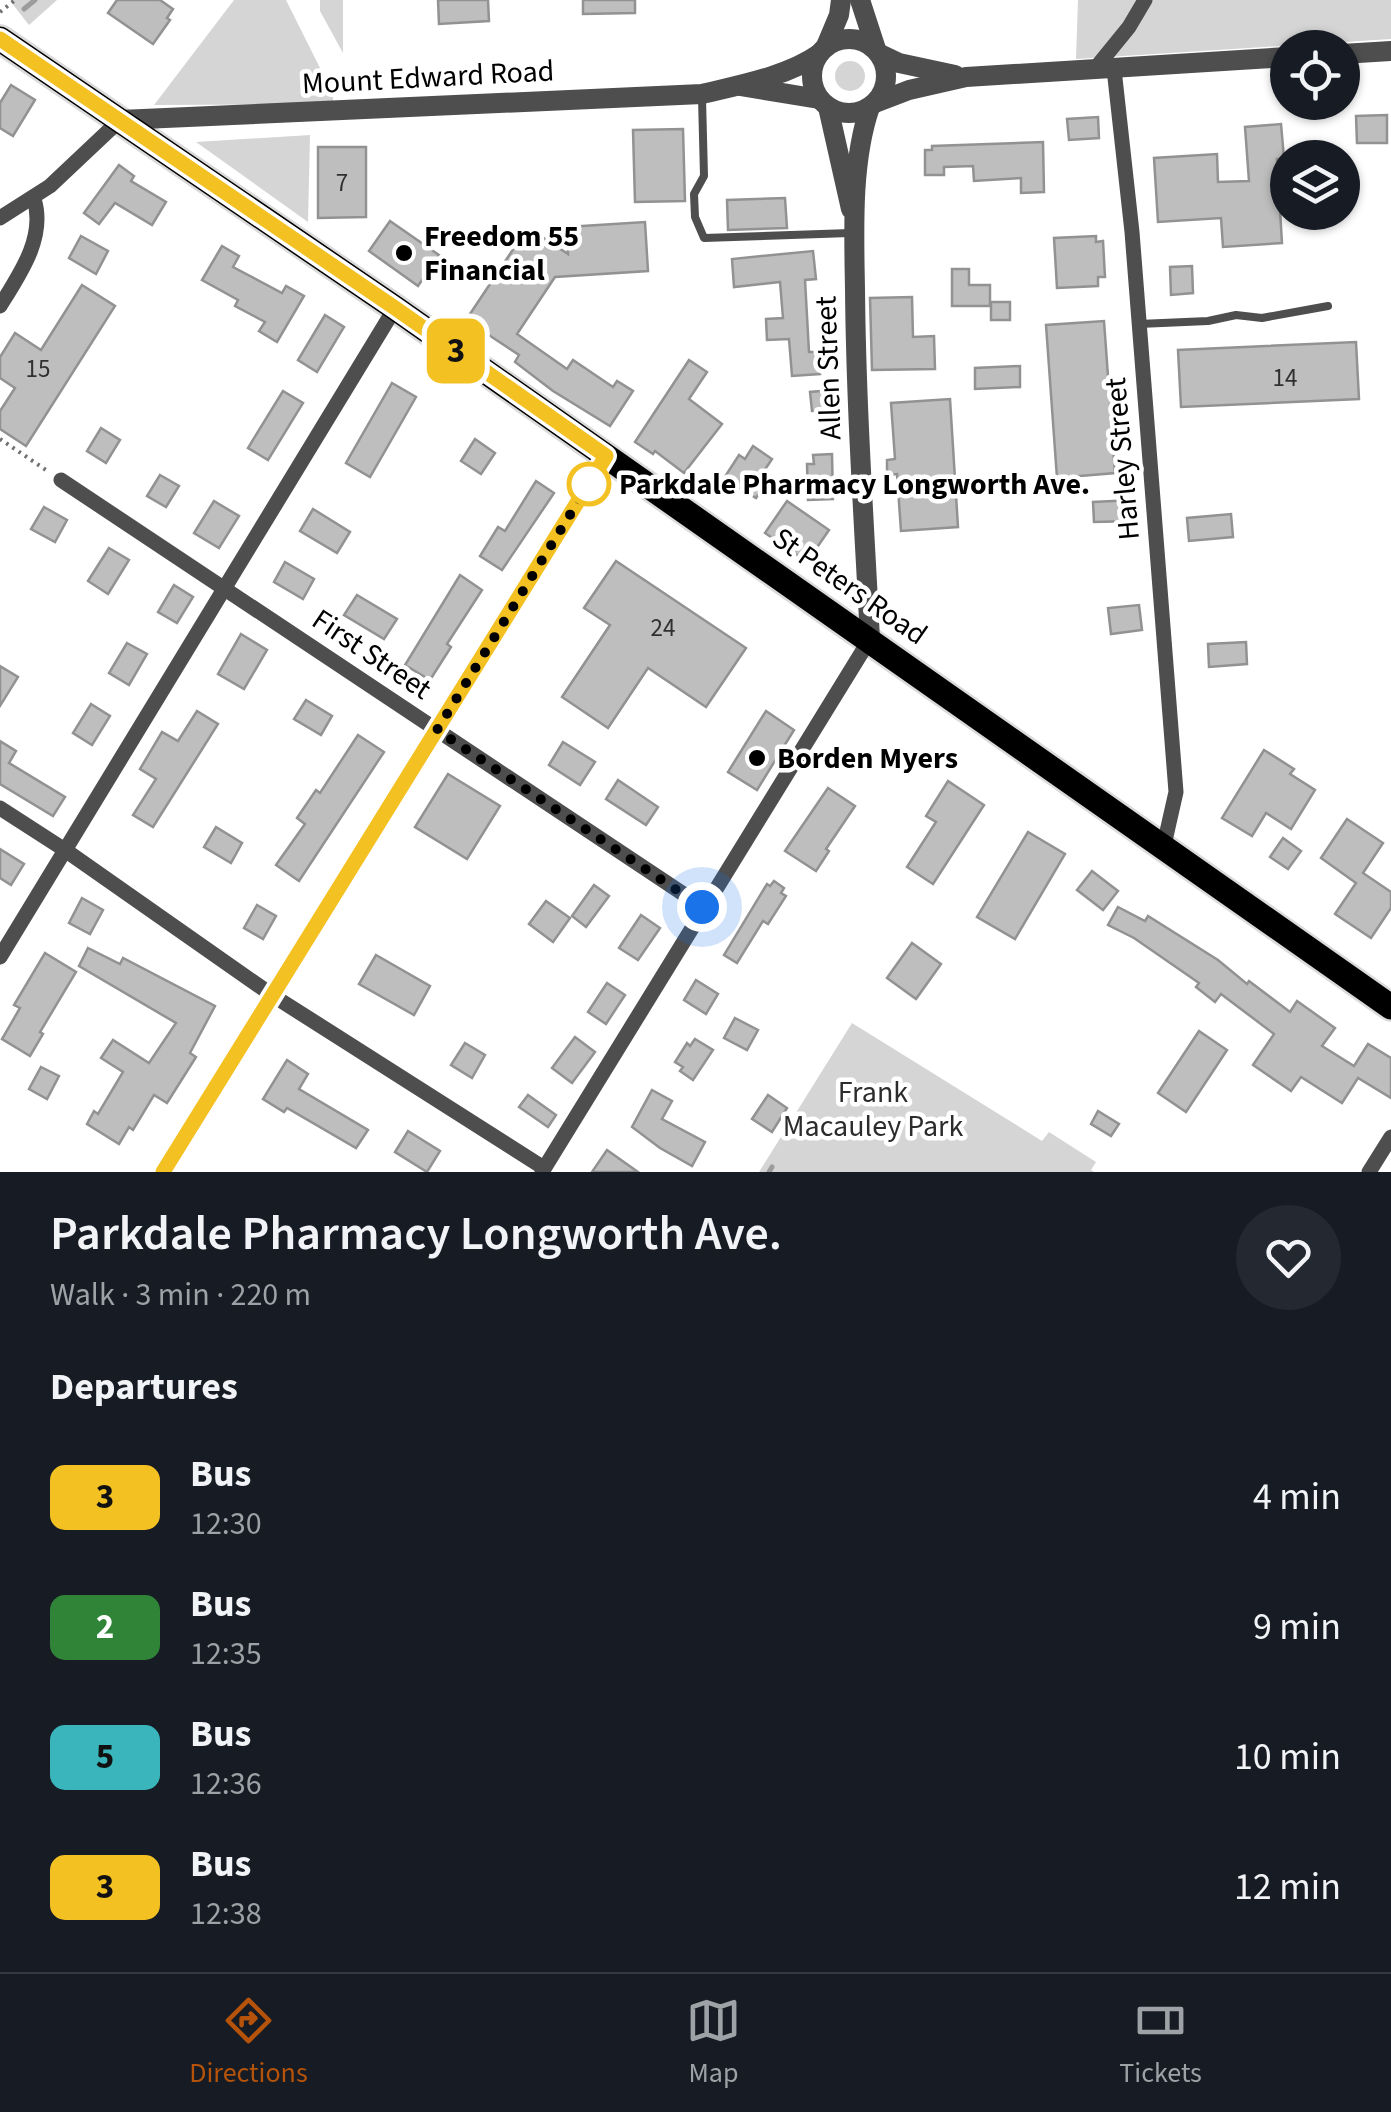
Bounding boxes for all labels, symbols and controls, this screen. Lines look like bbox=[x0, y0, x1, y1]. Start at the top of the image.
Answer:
map controls bbox=[1270, 30, 1360, 230]
button: locate bbox=[1270, 30, 1360, 120]
street label: Mount Edward Road bbox=[301, 49, 555, 106]
button: layers bbox=[1270, 140, 1360, 230]
house number: 7 bbox=[336, 165, 348, 201]
place label: Freedom 55 Financial bbox=[424, 215, 579, 292]
marker: Freedom 55 Financial bbox=[393, 242, 415, 264]
street label: Allen Street bbox=[804, 295, 853, 441]
line badge: 3 bbox=[424, 318, 488, 384]
text: 3 bbox=[447, 326, 465, 376]
house number: 15 bbox=[26, 351, 50, 387]
house number: 14 bbox=[1273, 360, 1297, 396]
street label: Harley Street bbox=[1094, 376, 1151, 542]
marker: Parkdale Pharmacy Longworth Ave. bbox=[568, 463, 610, 505]
place label: Parkdale Pharmacy Longworth Ave. bbox=[619, 463, 1090, 506]
street label: St Peters Road bbox=[764, 517, 936, 656]
street label: First Street bbox=[303, 599, 440, 710]
house number: 24 bbox=[651, 610, 675, 646]
place label: Borden Myers bbox=[777, 737, 958, 780]
marker: Borden Myers bbox=[746, 747, 768, 769]
your location bbox=[677, 882, 727, 932]
park label: Frank Macauley Park bbox=[783, 1071, 963, 1148]
text: Parkdale Pharmacy Longworth Ave. bbox=[50, 1200, 782, 1268]
button: heart bbox=[1236, 1205, 1341, 1310]
text: Walk · 3 min · 220 m bbox=[50, 1272, 311, 1318]
text: Departures bbox=[50, 1360, 238, 1414]
text: Bus bbox=[190, 1447, 251, 1501]
text: 4 min bbox=[1253, 1470, 1341, 1524]
text: 3 bbox=[96, 1472, 114, 1522]
text: 12:30 bbox=[190, 1501, 262, 1547]
text: Bus bbox=[190, 1577, 251, 1631]
text: 9 min bbox=[1253, 1600, 1341, 1654]
text: 2 bbox=[96, 1602, 114, 1652]
text: 12:35 bbox=[190, 1631, 262, 1677]
text: Bus bbox=[190, 1707, 251, 1761]
text: 10 min bbox=[1234, 1730, 1341, 1784]
text: 5 bbox=[96, 1732, 114, 1782]
text: 12:36 bbox=[190, 1761, 262, 1807]
text: Bus bbox=[190, 1837, 251, 1891]
text: 12 min bbox=[1234, 1860, 1341, 1914]
text: 3 bbox=[96, 1862, 114, 1912]
text: 12:38 bbox=[190, 1891, 262, 1937]
tab: Directions bbox=[189, 1993, 308, 2093]
tab: Map bbox=[686, 1993, 741, 2093]
tab: Tickets bbox=[1119, 1993, 1202, 2093]

